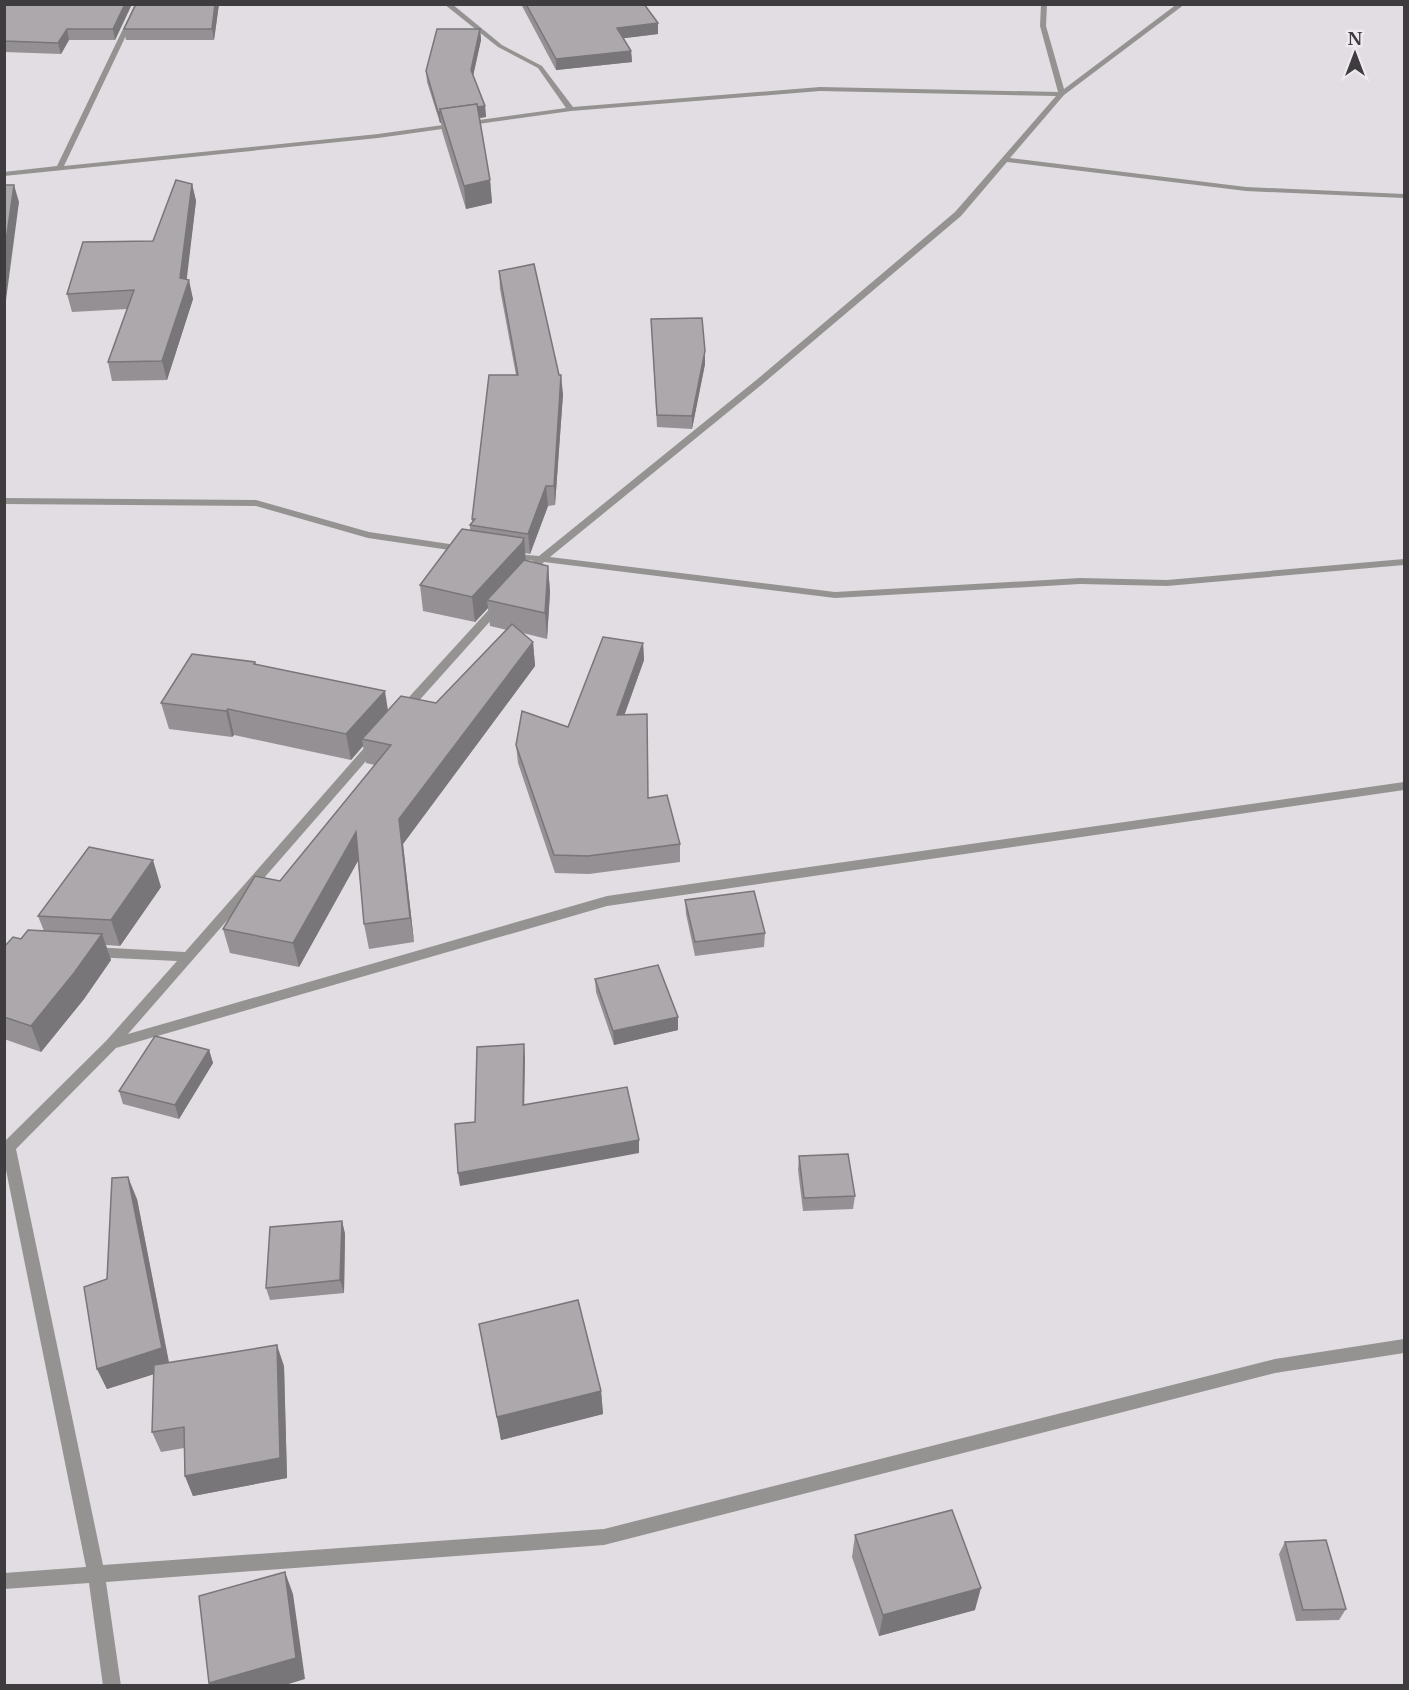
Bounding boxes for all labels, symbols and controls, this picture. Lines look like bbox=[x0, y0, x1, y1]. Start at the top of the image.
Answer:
north arrow bbox=[1325, 24, 1385, 84]
text: N bbox=[1347, 29, 1363, 49]

